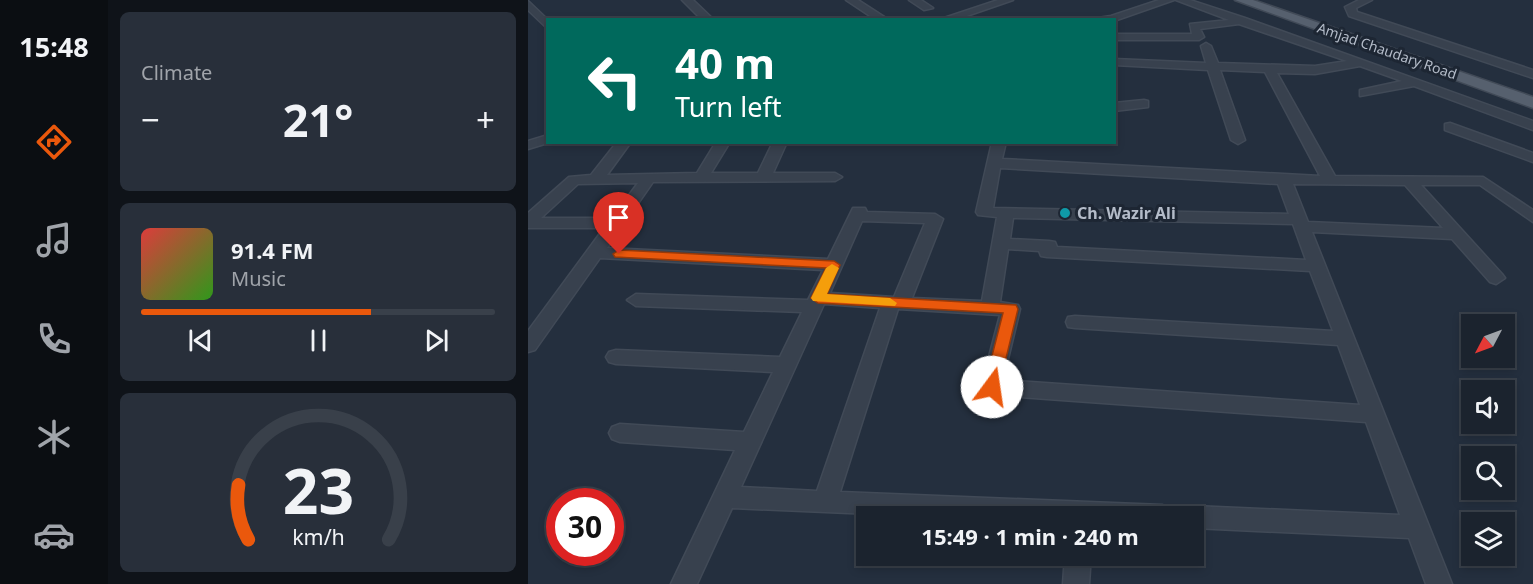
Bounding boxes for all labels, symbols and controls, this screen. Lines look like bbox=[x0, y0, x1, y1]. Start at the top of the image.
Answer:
street label: Amjad Chaudary Road bbox=[1315, 18, 1459, 83]
text: 15:48 bbox=[19, 28, 89, 65]
text: 40 m bbox=[675, 34, 775, 91]
icon: left bbox=[576, 42, 654, 120]
text: Climate bbox=[141, 59, 212, 86]
text: Turn left bbox=[675, 88, 781, 125]
text: 21° bbox=[283, 89, 353, 150]
text: − bbox=[141, 97, 160, 142]
text: + bbox=[476, 97, 495, 142]
icon: directions bbox=[33, 121, 75, 163]
pin bbox=[593, 192, 644, 254]
icon: arrive bbox=[602, 201, 635, 234]
place label: Ch. Wazir Ali bbox=[1077, 202, 1176, 224]
marker: Ch. Wazir Ali bbox=[1058, 206, 1072, 220]
icon: music bbox=[33, 219, 75, 261]
text: 91.4 FM bbox=[231, 235, 313, 265]
text: Music bbox=[231, 265, 286, 292]
north arrow bbox=[1461, 314, 1515, 368]
map controls bbox=[1461, 314, 1515, 566]
icon: phone bbox=[33, 318, 75, 360]
icon: previous bbox=[184, 324, 217, 357]
icon: pause bbox=[302, 324, 335, 357]
icon: next bbox=[420, 324, 453, 357]
position arrow bbox=[960, 355, 1024, 419]
button: sound bbox=[1461, 380, 1515, 434]
icon: climate bbox=[33, 416, 75, 458]
button: search bbox=[1461, 446, 1515, 500]
text: 23 bbox=[282, 447, 354, 532]
speed limit sign: 30 bbox=[546, 488, 624, 566]
button: layers bbox=[1461, 512, 1515, 566]
icon: car bbox=[33, 514, 75, 556]
text: 15:49 · 1 min · 240 m bbox=[921, 521, 1139, 551]
text: km/h bbox=[292, 522, 344, 551]

